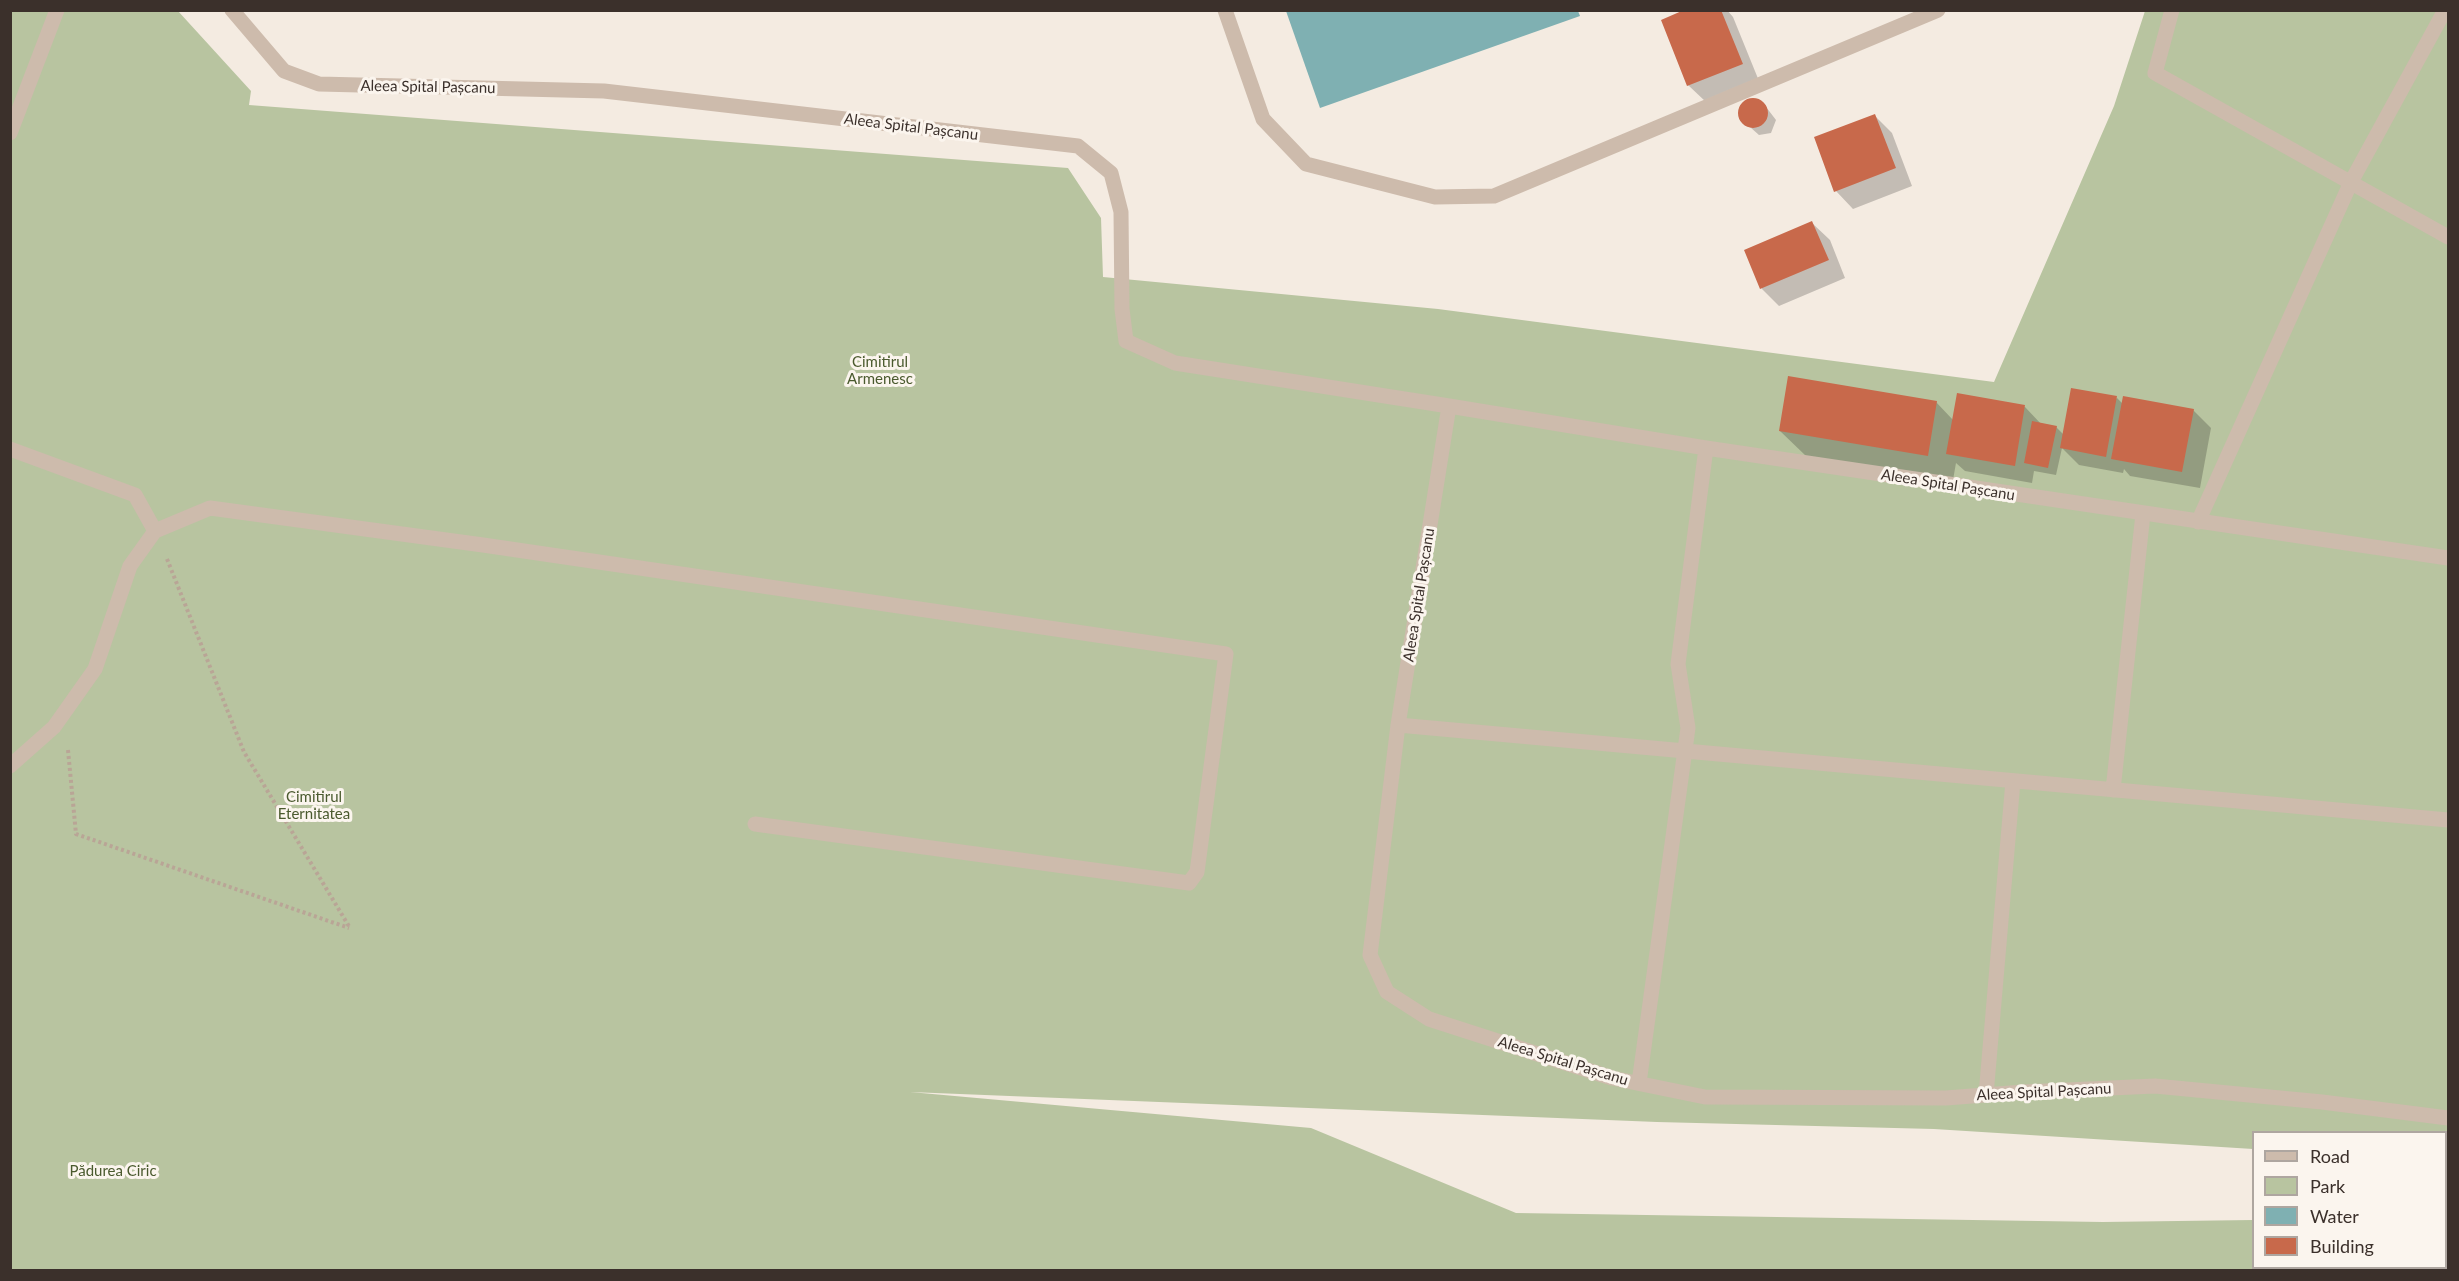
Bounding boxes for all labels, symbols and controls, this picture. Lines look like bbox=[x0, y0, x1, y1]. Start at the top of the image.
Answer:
street label: Aleea Spital Pașcanu bbox=[360, 77, 496, 97]
street label: Aleea Spital Pașcanu bbox=[843, 110, 979, 144]
park label: Cimitirul Armenesc bbox=[847, 353, 913, 388]
street label: Aleea Spital Pașcanu bbox=[1880, 466, 2016, 504]
street label: Aleea Spital Pașcanu bbox=[1400, 527, 1438, 663]
park label: Cimitirul Eternitatea bbox=[278, 788, 350, 823]
street label: Aleea Spital Pașcanu bbox=[1496, 1033, 1630, 1089]
street label: Aleea Spital Pașcanu bbox=[1976, 1079, 2112, 1105]
legend bbox=[2252, 1131, 2447, 1269]
text: Road bbox=[2310, 1145, 2350, 1167]
park label: Pădurea Ciric bbox=[69, 1162, 157, 1180]
text: Park bbox=[2310, 1175, 2345, 1197]
text: Water bbox=[2310, 1205, 2359, 1227]
text: Building bbox=[2310, 1235, 2374, 1257]

